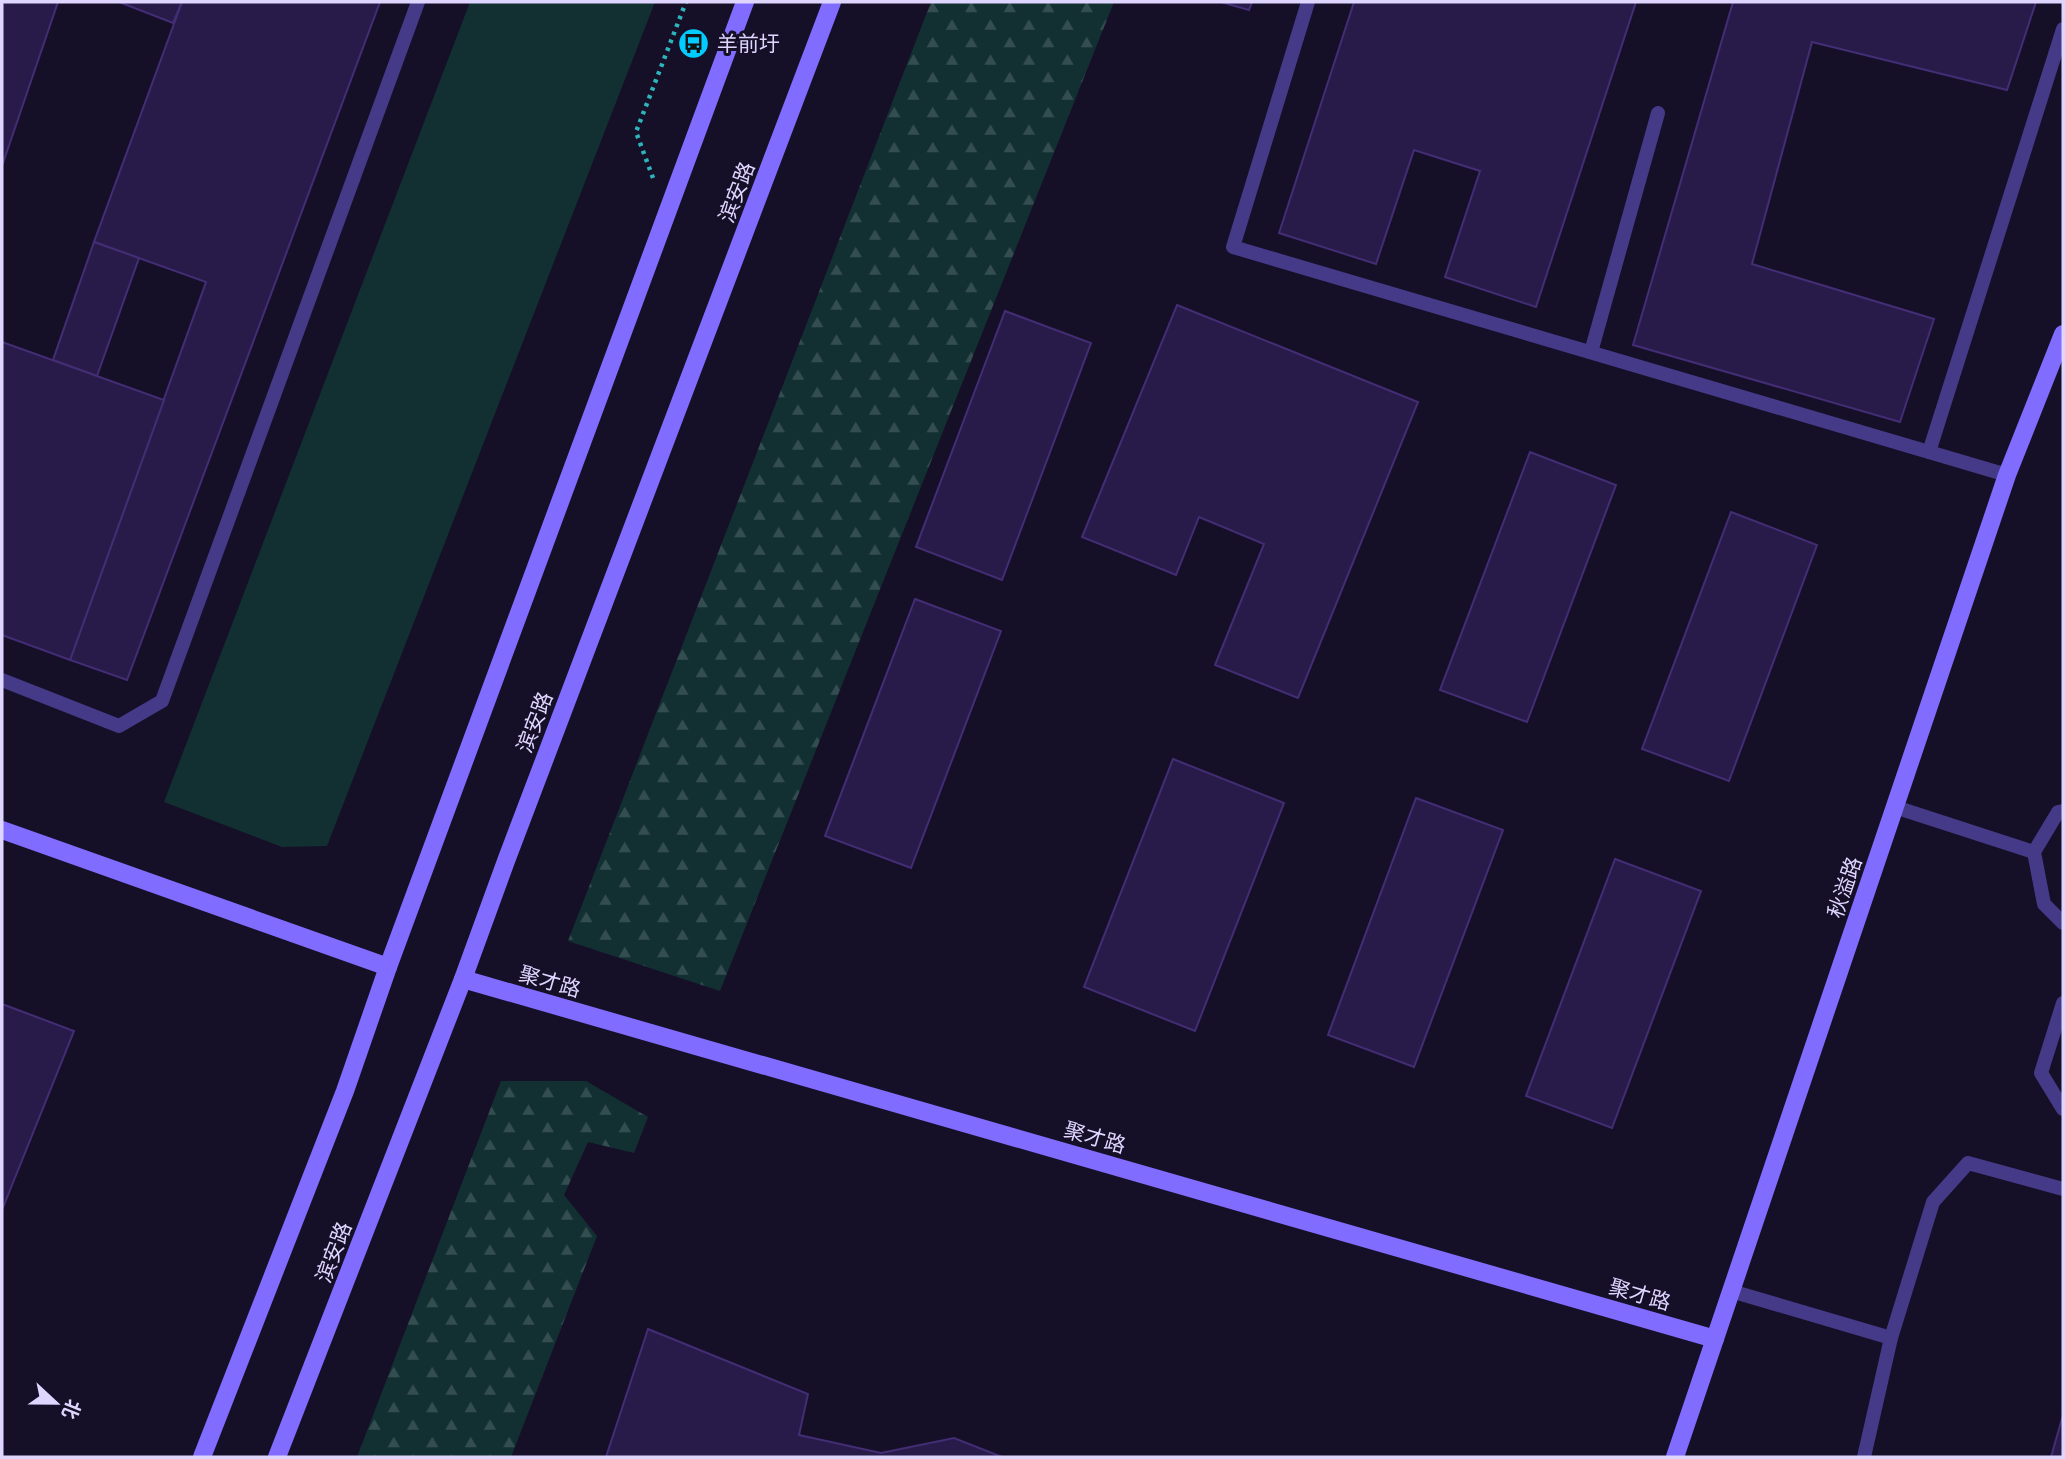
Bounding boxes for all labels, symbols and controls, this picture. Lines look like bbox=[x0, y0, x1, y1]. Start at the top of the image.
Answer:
bus stop icon: 羊前圩 bbox=[677, 26, 711, 60]
place label: 羊前圩 bbox=[717, 31, 780, 55]
street label: 滨安路 bbox=[714, 158, 758, 226]
street label: 滨安路 bbox=[512, 688, 556, 756]
street label: 秋溢路 bbox=[1822, 853, 1866, 921]
street label: 聚才路 bbox=[516, 961, 584, 1001]
street label: 聚才路 bbox=[1061, 1117, 1129, 1157]
street label: 滨安路 bbox=[311, 1218, 355, 1286]
street label: 聚才路 bbox=[1606, 1274, 1674, 1314]
north arrow bbox=[21, 1368, 91, 1438]
text: 北 bbox=[58, 1396, 86, 1422]

